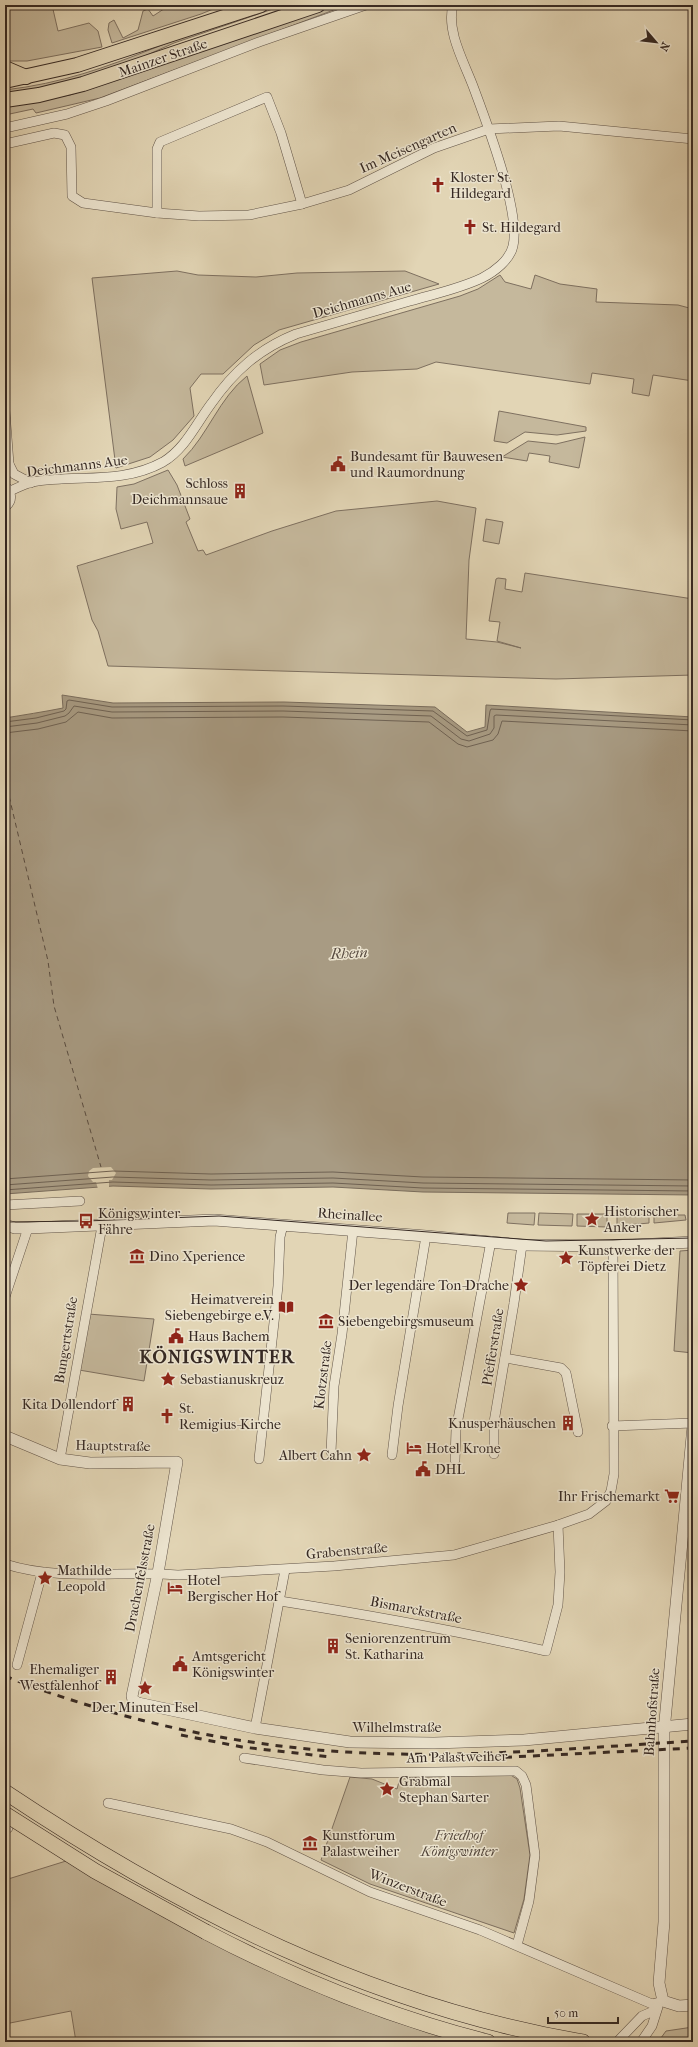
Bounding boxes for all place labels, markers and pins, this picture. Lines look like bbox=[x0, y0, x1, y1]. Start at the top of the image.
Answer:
place label: Kloster St. Hildegard bbox=[450, 169, 512, 202]
church icon: Kloster St. Hildegard bbox=[429, 176, 447, 194]
church icon: St. Hildegard bbox=[461, 218, 479, 236]
place label: St. Hildegard bbox=[482, 219, 561, 236]
place label: Bundesamt für Bauwesen und Raumordnung bbox=[349, 448, 503, 481]
public building icon: Bundesamt für Bauwesen und Raumordnung bbox=[329, 455, 347, 473]
place label: Schloss Deichmannsaue bbox=[132, 475, 228, 508]
building icon: Schloss Deichmannsaue bbox=[231, 482, 249, 500]
place label: Historischer Anker bbox=[603, 1203, 678, 1236]
place label: Königswinter Fähre bbox=[98, 1205, 180, 1238]
place icon: Historischer Anker bbox=[583, 1210, 601, 1228]
bus stop icon: Königswinter Fähre bbox=[77, 1212, 95, 1230]
place label: Kunstwerke der Töpferei Dietz bbox=[578, 1242, 674, 1275]
museum icon: Dino Xperience bbox=[128, 1247, 146, 1265]
place label: Dino Xperience bbox=[149, 1248, 245, 1265]
place icon: Kunstwerke der Töpferei Dietz bbox=[557, 1249, 575, 1267]
place icon: Der legendäre Ton-Drache bbox=[512, 1276, 530, 1294]
place label: Der legendäre Ton-Drache bbox=[349, 1277, 509, 1294]
place label: Heimatverein Siebengebirge e.V. bbox=[165, 1291, 274, 1324]
library icon: Heimatverein Siebengebirge e.V. bbox=[277, 1298, 295, 1316]
museum icon: Siebengebirgsmuseum bbox=[317, 1312, 335, 1330]
place label: Siebengebirgsmuseum bbox=[338, 1313, 474, 1330]
public building icon: Haus Bachem bbox=[167, 1327, 185, 1345]
place label: Haus Bachem bbox=[188, 1328, 270, 1345]
place icon: Sebastianuskreuz bbox=[159, 1370, 177, 1388]
place label: Sebastianuskreuz bbox=[180, 1371, 284, 1388]
building icon: Kita Dollendorf bbox=[119, 1395, 137, 1413]
place label: Kita Dollendorf bbox=[22, 1396, 119, 1413]
place label: St. Remigius-Kirche bbox=[179, 1400, 281, 1433]
church icon: St. Remigius-Kirche bbox=[158, 1407, 176, 1425]
building icon: Knusperhäuschen bbox=[559, 1414, 577, 1432]
place label: Knusperhäuschen bbox=[448, 1415, 556, 1432]
hotel icon: Hotel Krone bbox=[405, 1439, 423, 1457]
place label: Hotel Krone bbox=[426, 1440, 501, 1457]
place icon: Albert Cahn bbox=[355, 1446, 373, 1464]
place label: Albert Cahn bbox=[278, 1447, 352, 1464]
public building icon: DHL bbox=[414, 1460, 432, 1478]
place label: DHL bbox=[435, 1461, 466, 1478]
supermarket icon: Ihr Frischemarkt bbox=[663, 1487, 681, 1505]
place label: Ihr Frischemarkt bbox=[558, 1488, 660, 1505]
place label: Mathilde Leopold bbox=[57, 1562, 112, 1595]
place icon: Mathilde Leopold bbox=[36, 1569, 54, 1587]
place label: Hotel Bergischer Hof bbox=[187, 1572, 281, 1605]
hotel icon: Hotel Bergischer Hof bbox=[166, 1579, 184, 1597]
place label: Seniorenzentrum St. Katharina bbox=[345, 1630, 451, 1663]
building icon: Seniorenzentrum St. Katharina bbox=[324, 1637, 342, 1655]
place label: Amtsgericht Königswinter bbox=[191, 1648, 274, 1681]
public building icon: Amtsgericht Königswinter bbox=[171, 1655, 189, 1673]
place label: Ehemaliger Westfalenhof bbox=[19, 1661, 102, 1694]
building icon: Ehemaliger Westfalenhof bbox=[102, 1668, 120, 1686]
place icon: Der Minuten Esel bbox=[136, 1679, 154, 1697]
place label: Der Minuten Esel bbox=[92, 1699, 199, 1716]
place label: Grabmal Stephan Sarter bbox=[399, 1773, 489, 1806]
place icon: Grabmal Stephan Sarter bbox=[378, 1780, 396, 1798]
place label: Kunstforum Palastweiher bbox=[322, 1827, 399, 1860]
museum icon: Kunstforum Palastweiher bbox=[301, 1834, 319, 1852]

